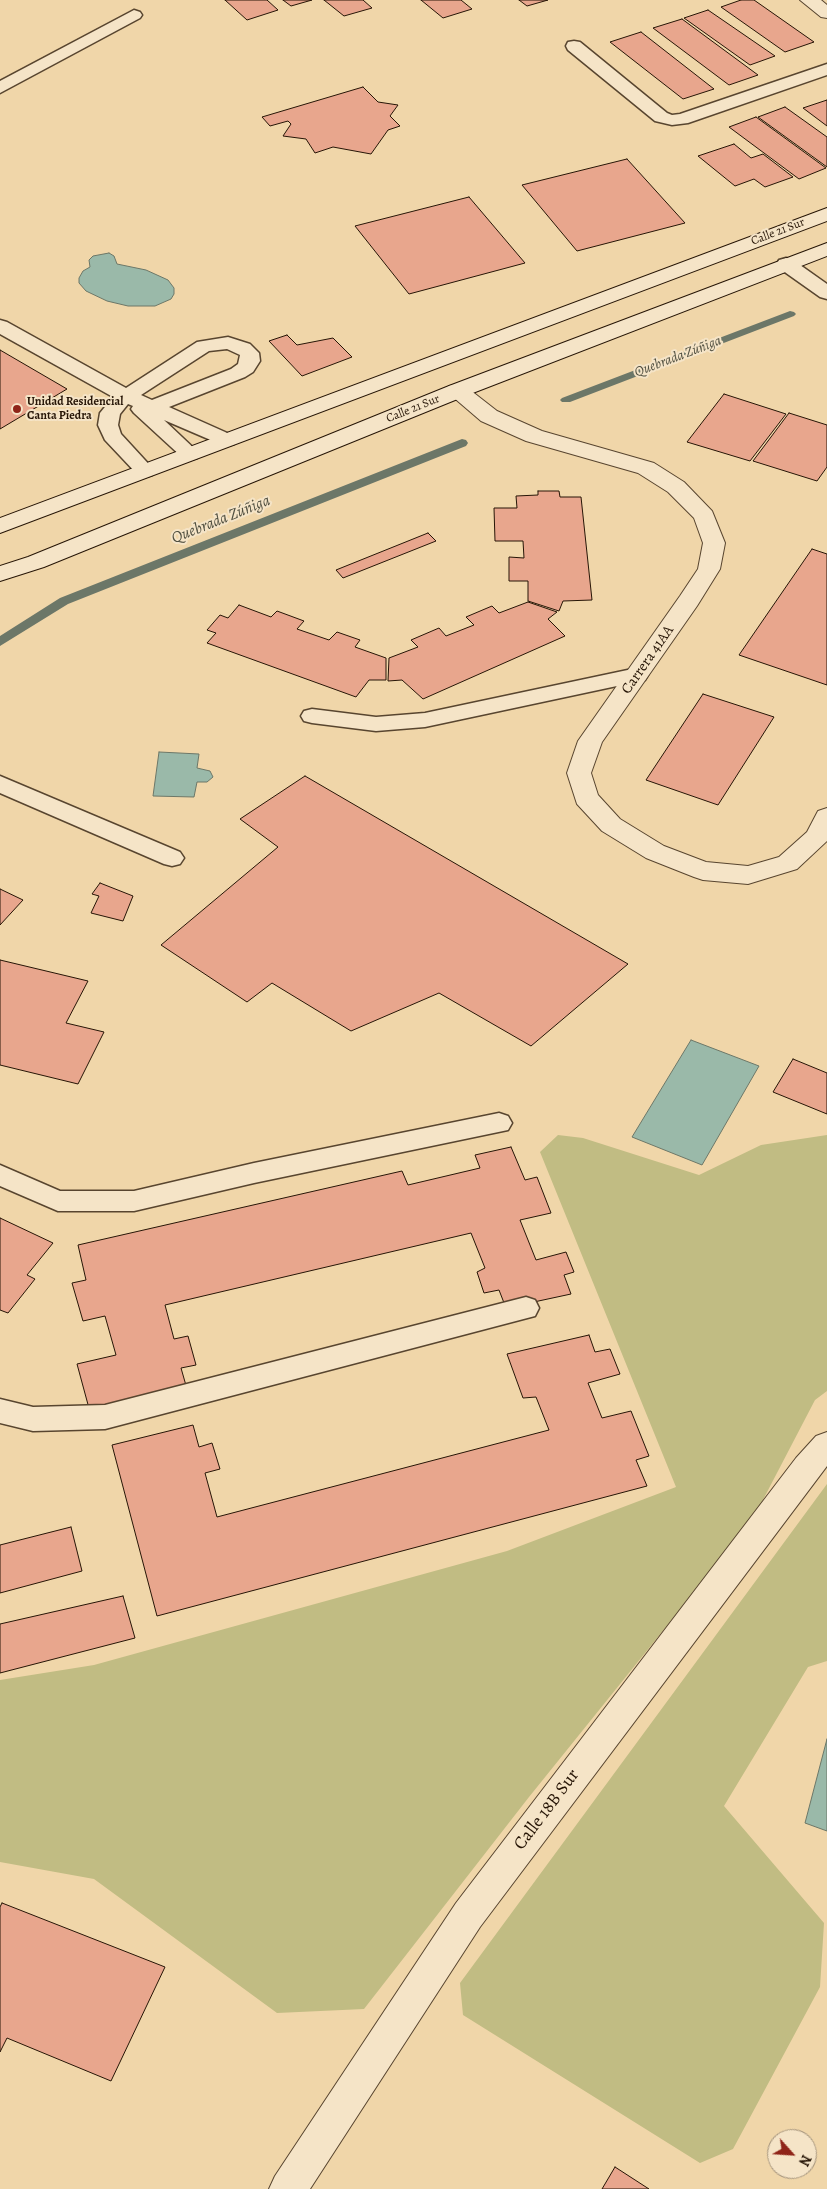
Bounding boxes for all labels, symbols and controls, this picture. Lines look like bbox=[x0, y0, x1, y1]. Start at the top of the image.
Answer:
street label: Calle 21 Sur bbox=[749, 215, 807, 249]
water label: Quebrada Zúñiga bbox=[632, 333, 724, 381]
street label: Calle 21 Sur bbox=[384, 392, 442, 426]
place label: Unidad Residencial Canta Piedra bbox=[27, 395, 123, 423]
marker: Unidad Residencial Canta Piedra bbox=[11, 403, 23, 415]
water label: Quebrada Zúñiga bbox=[169, 491, 273, 549]
street label: Carrera 41AA bbox=[618, 622, 678, 698]
street label: Calle 18B Sur bbox=[510, 1765, 584, 1855]
north arrow bbox=[767, 2129, 817, 2179]
text: N bbox=[794, 2152, 816, 2169]

